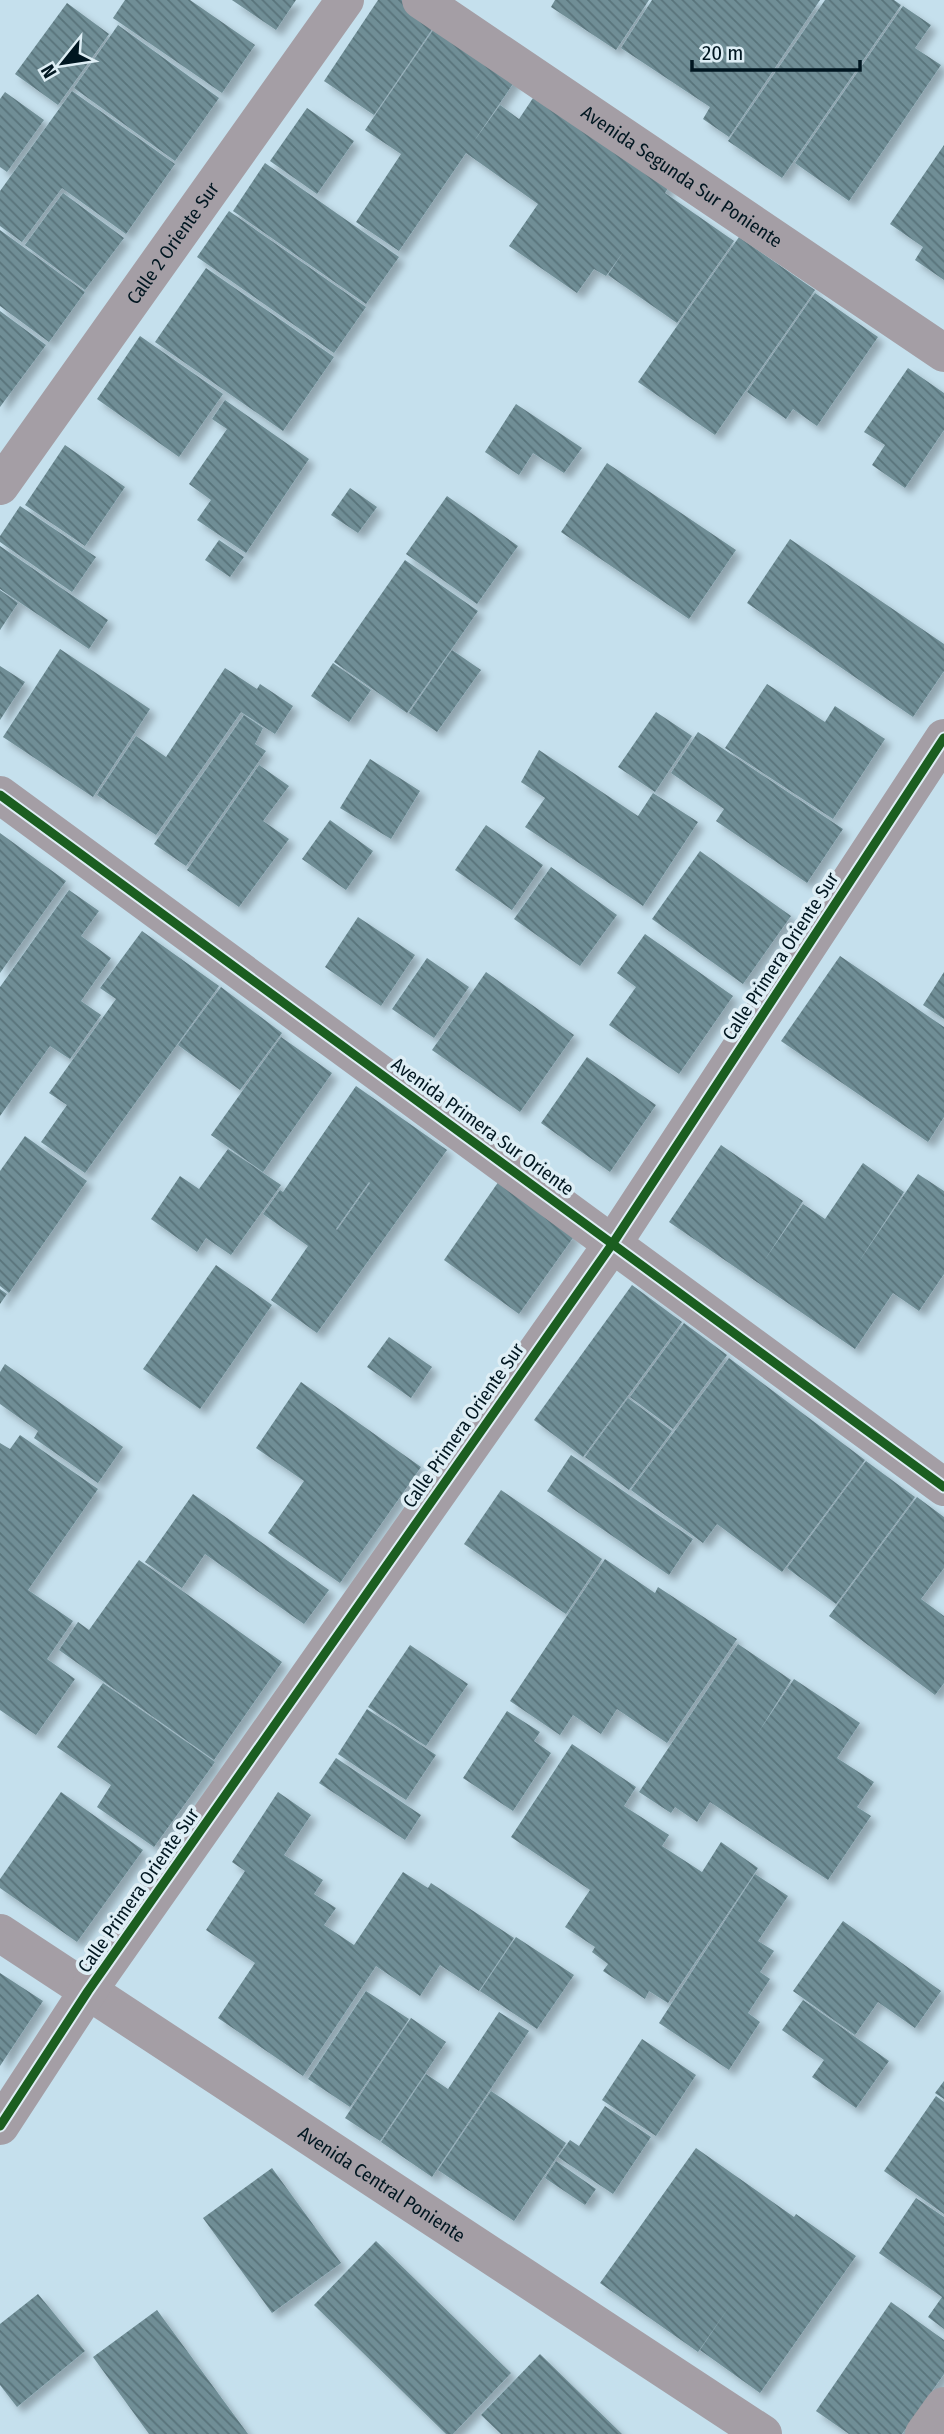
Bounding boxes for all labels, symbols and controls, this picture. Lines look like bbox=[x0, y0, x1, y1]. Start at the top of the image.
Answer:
north arrow bbox=[28, 28, 98, 98]
scale bar bbox=[692, 28, 860, 72]
text: 20 m bbox=[702, 40, 743, 66]
text: N bbox=[36, 61, 62, 82]
street label: Avenida Segunda Sur Poniente bbox=[577, 101, 787, 253]
street label: Calle 2 Oriente Sur bbox=[122, 178, 224, 309]
street label: Calle Primera Oriente Sur bbox=[717, 868, 844, 1045]
street label: Avenida Primera Sur Oriente bbox=[387, 1052, 578, 1200]
street label: Calle Primera Oriente Sur bbox=[398, 1338, 529, 1512]
street label: Calle Primera Oriente Sur bbox=[73, 1803, 204, 1977]
street label: Avenida Central Poniente bbox=[294, 2121, 470, 2247]

